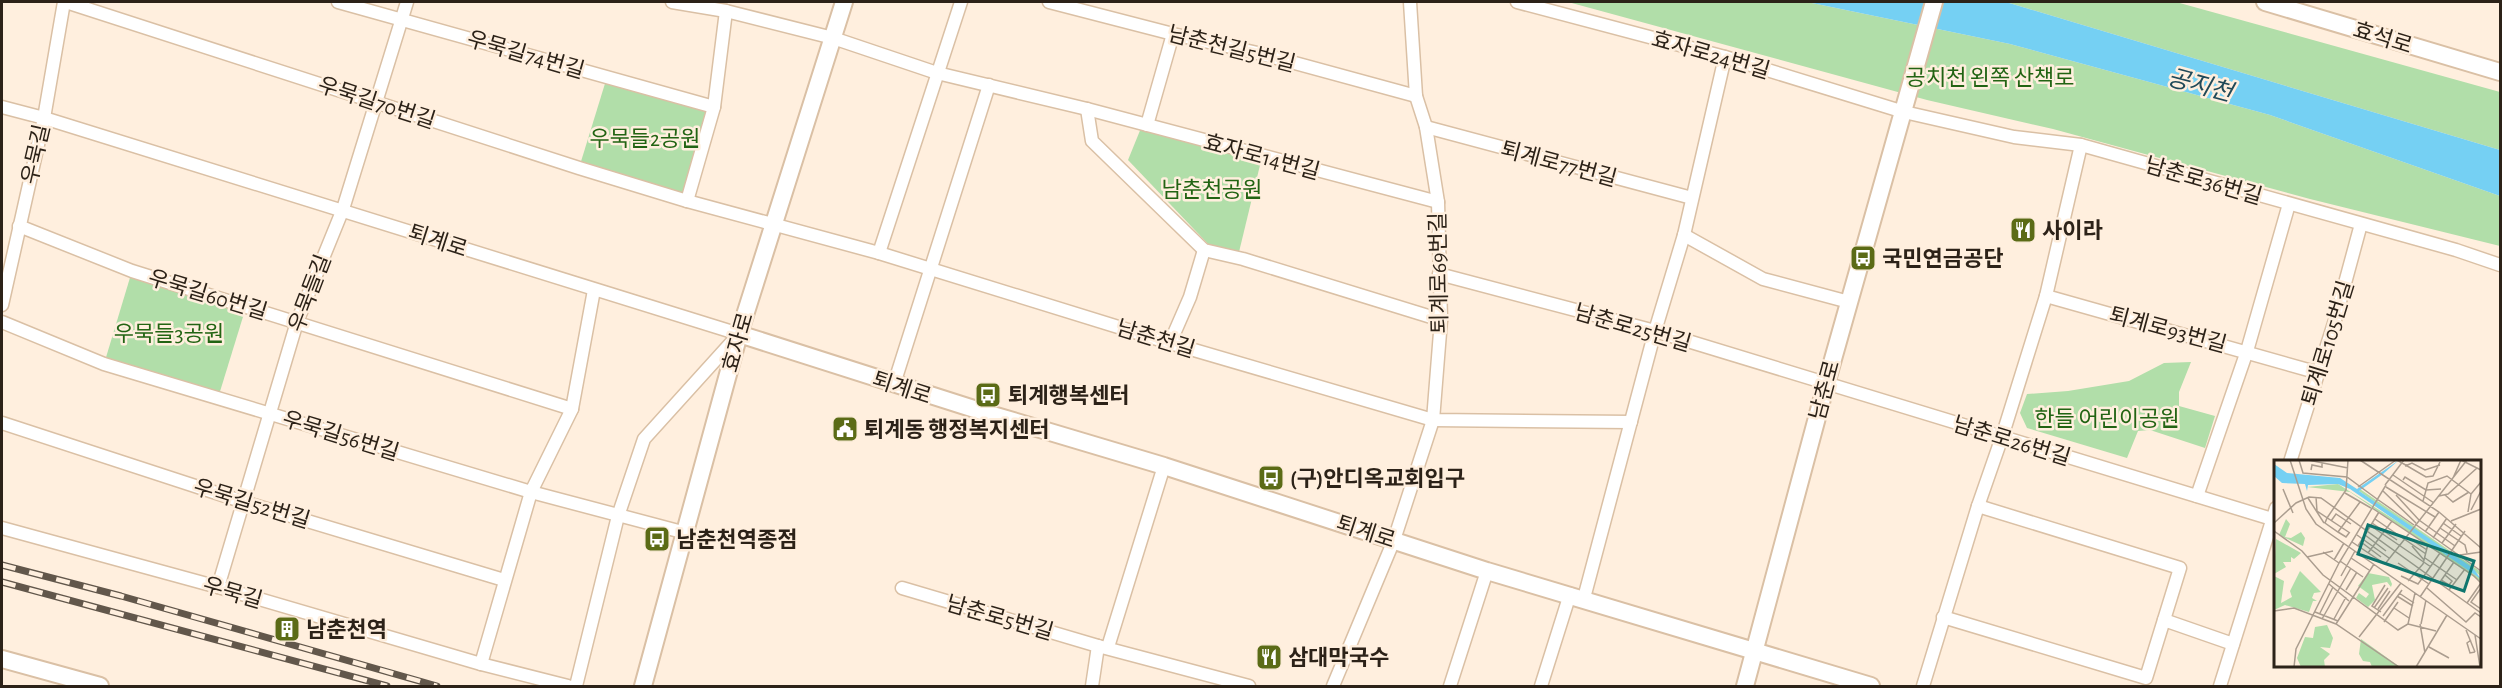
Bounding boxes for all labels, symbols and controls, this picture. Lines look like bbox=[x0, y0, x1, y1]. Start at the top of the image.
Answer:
street label: 효석로 bbox=[2350, 18, 2415, 57]
street label: 남춘천길5번길 bbox=[1166, 22, 1298, 75]
street label: 우묵길74번길 bbox=[465, 27, 587, 82]
street label: 효자로24번길 bbox=[1649, 27, 1773, 82]
water label: 공지천 bbox=[2165, 65, 2238, 107]
park label: 공치천 왼쪽 산책로 bbox=[1905, 66, 2075, 89]
street label: 우묵길70번길 bbox=[315, 73, 438, 132]
street label: 우묵길 bbox=[17, 122, 54, 186]
park label: 우묵들2공원 bbox=[589, 127, 701, 150]
street label: 효자로14번길 bbox=[1201, 130, 1322, 183]
street label: 퇴계로77번길 bbox=[1498, 137, 1620, 190]
street label: 남춘로36번길 bbox=[2143, 153, 2265, 208]
park label: 남춘천공원 bbox=[1161, 178, 1263, 201]
street label: 퇴계로69번길 bbox=[1426, 212, 1451, 334]
restaurant icon: 사이라 bbox=[2008, 215, 2038, 245]
place label: 사이라 bbox=[2042, 219, 2103, 242]
street label: 퇴계로 bbox=[405, 221, 470, 261]
bus stop icon: 국민연금공단 bbox=[1848, 243, 1878, 273]
place label: 국민연금공단 bbox=[1882, 247, 2003, 270]
street label: 우묵들길 bbox=[284, 251, 335, 335]
street label: 우묵길60번길 bbox=[146, 265, 270, 323]
street label: 퇴계로105번길 bbox=[2298, 278, 2357, 408]
street label: 남춘로25번길 bbox=[1572, 300, 1694, 355]
street label: 퇴계로93번길 bbox=[2107, 303, 2229, 356]
street label: 효자로 bbox=[718, 310, 757, 374]
street label: 남춘천길 bbox=[1114, 316, 1198, 361]
park label: 우묵들3공원 bbox=[114, 322, 224, 345]
street label: 남춘로 bbox=[1806, 358, 1843, 422]
street label: 퇴계로 bbox=[869, 368, 934, 408]
bus stop icon: 퇴계행복센터 bbox=[973, 380, 1003, 410]
place label: 퇴계행복센터 bbox=[1008, 384, 1129, 407]
street label: 우묵길56번길 bbox=[280, 407, 402, 464]
park label: 한들 어린이공원 bbox=[2034, 407, 2180, 430]
street label: 남춘로26번길 bbox=[1950, 412, 2073, 469]
public building icon: 퇴계동 행정복지센터 bbox=[830, 414, 860, 444]
place label: 퇴계동 행정복지센터 bbox=[864, 418, 1049, 441]
inset map bbox=[2274, 460, 2481, 667]
bus stop icon: (구)안디옥교회입구 bbox=[1256, 463, 1286, 493]
place label: (구)안디옥교회입구 bbox=[1290, 467, 1465, 490]
street label: 우묵길52번길 bbox=[191, 475, 313, 532]
street label: 퇴계로 bbox=[1333, 512, 1398, 552]
bus stop icon: 남춘천역종점 bbox=[642, 524, 672, 554]
place label: 남춘천역종점 bbox=[676, 528, 797, 551]
street label: 우묵길 bbox=[201, 573, 265, 612]
street label: 남춘로5번길 bbox=[944, 591, 1056, 644]
building icon: 남춘천역 bbox=[272, 614, 302, 644]
place label: 남춘천역 bbox=[306, 618, 387, 641]
restaurant icon: 삼대막국수 bbox=[1254, 642, 1284, 672]
place label: 삼대막국수 bbox=[1288, 646, 1389, 669]

